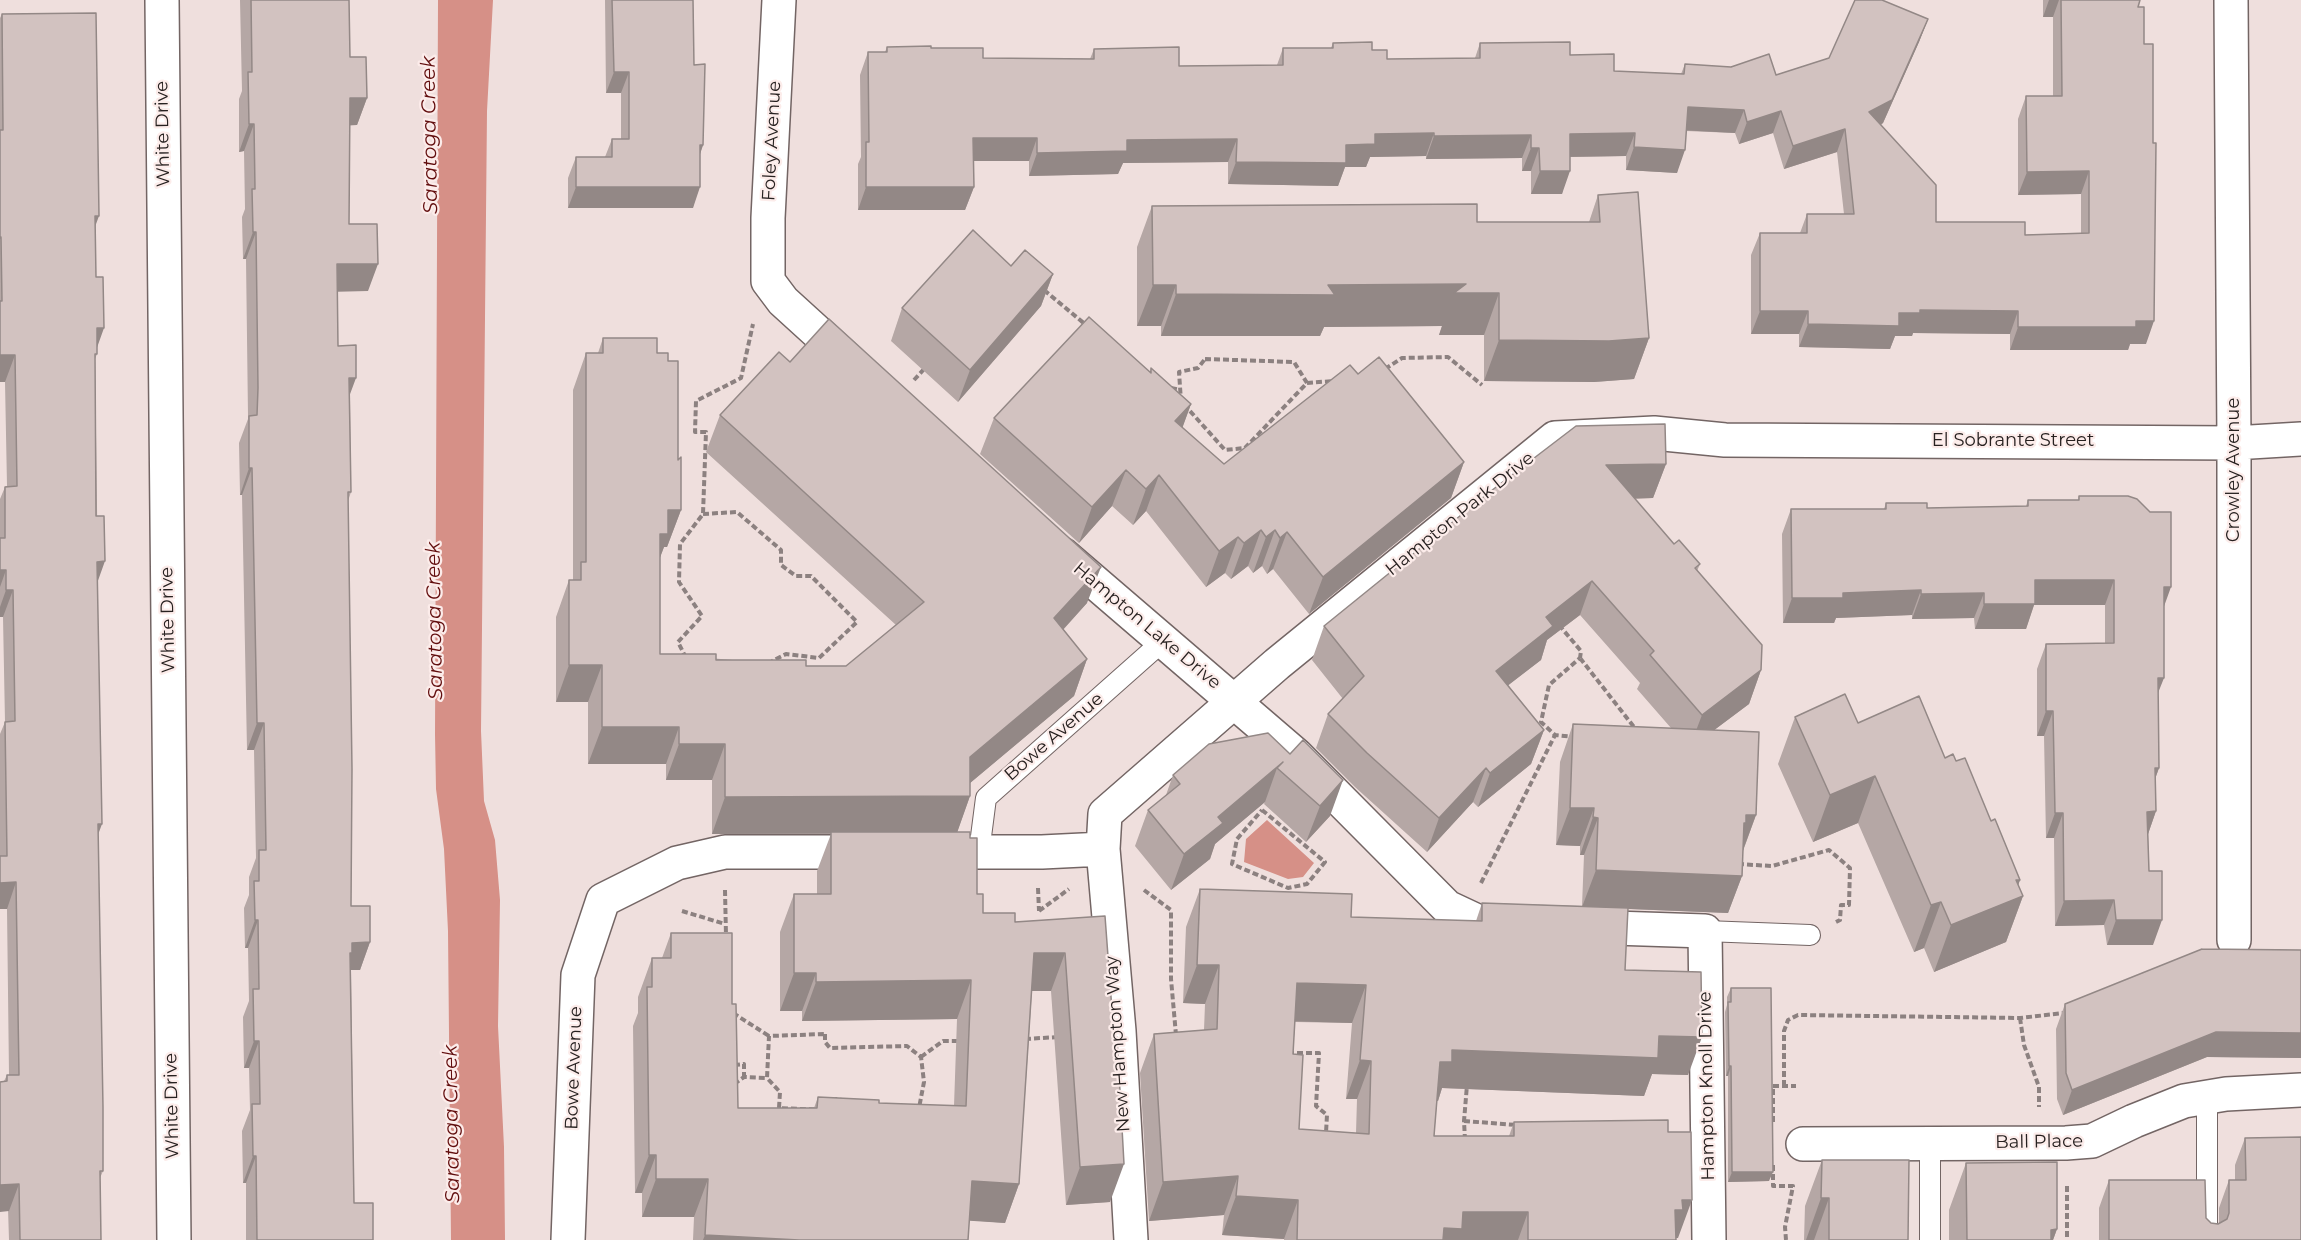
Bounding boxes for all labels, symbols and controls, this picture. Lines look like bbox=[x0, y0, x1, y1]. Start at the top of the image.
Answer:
water label: Saratoga Creek bbox=[417, 56, 443, 214]
street label: Foley Avenue bbox=[758, 80, 786, 202]
street label: White Drive bbox=[151, 81, 175, 187]
street label: Crowley Avenue bbox=[2223, 398, 2245, 542]
street label: El Sobrante Street bbox=[1932, 430, 2094, 452]
street label: Hampton Park Drive bbox=[1381, 447, 1539, 581]
water label: Saratoga Creek bbox=[422, 542, 448, 700]
street label: Hampton Lake Drive bbox=[1069, 558, 1225, 694]
street label: White Drive bbox=[156, 567, 180, 673]
street label: Bowe Avenue bbox=[1000, 688, 1108, 786]
street label: New Hampton Way bbox=[1101, 955, 1135, 1133]
street label: Hampton Knoll Drive bbox=[1695, 991, 1719, 1181]
street label: Bowe Avenue bbox=[561, 1006, 587, 1130]
water label: Saratoga Creek bbox=[439, 1045, 465, 1203]
street label: White Drive bbox=[160, 1053, 184, 1159]
street label: Ball Place bbox=[1995, 1130, 2083, 1154]

